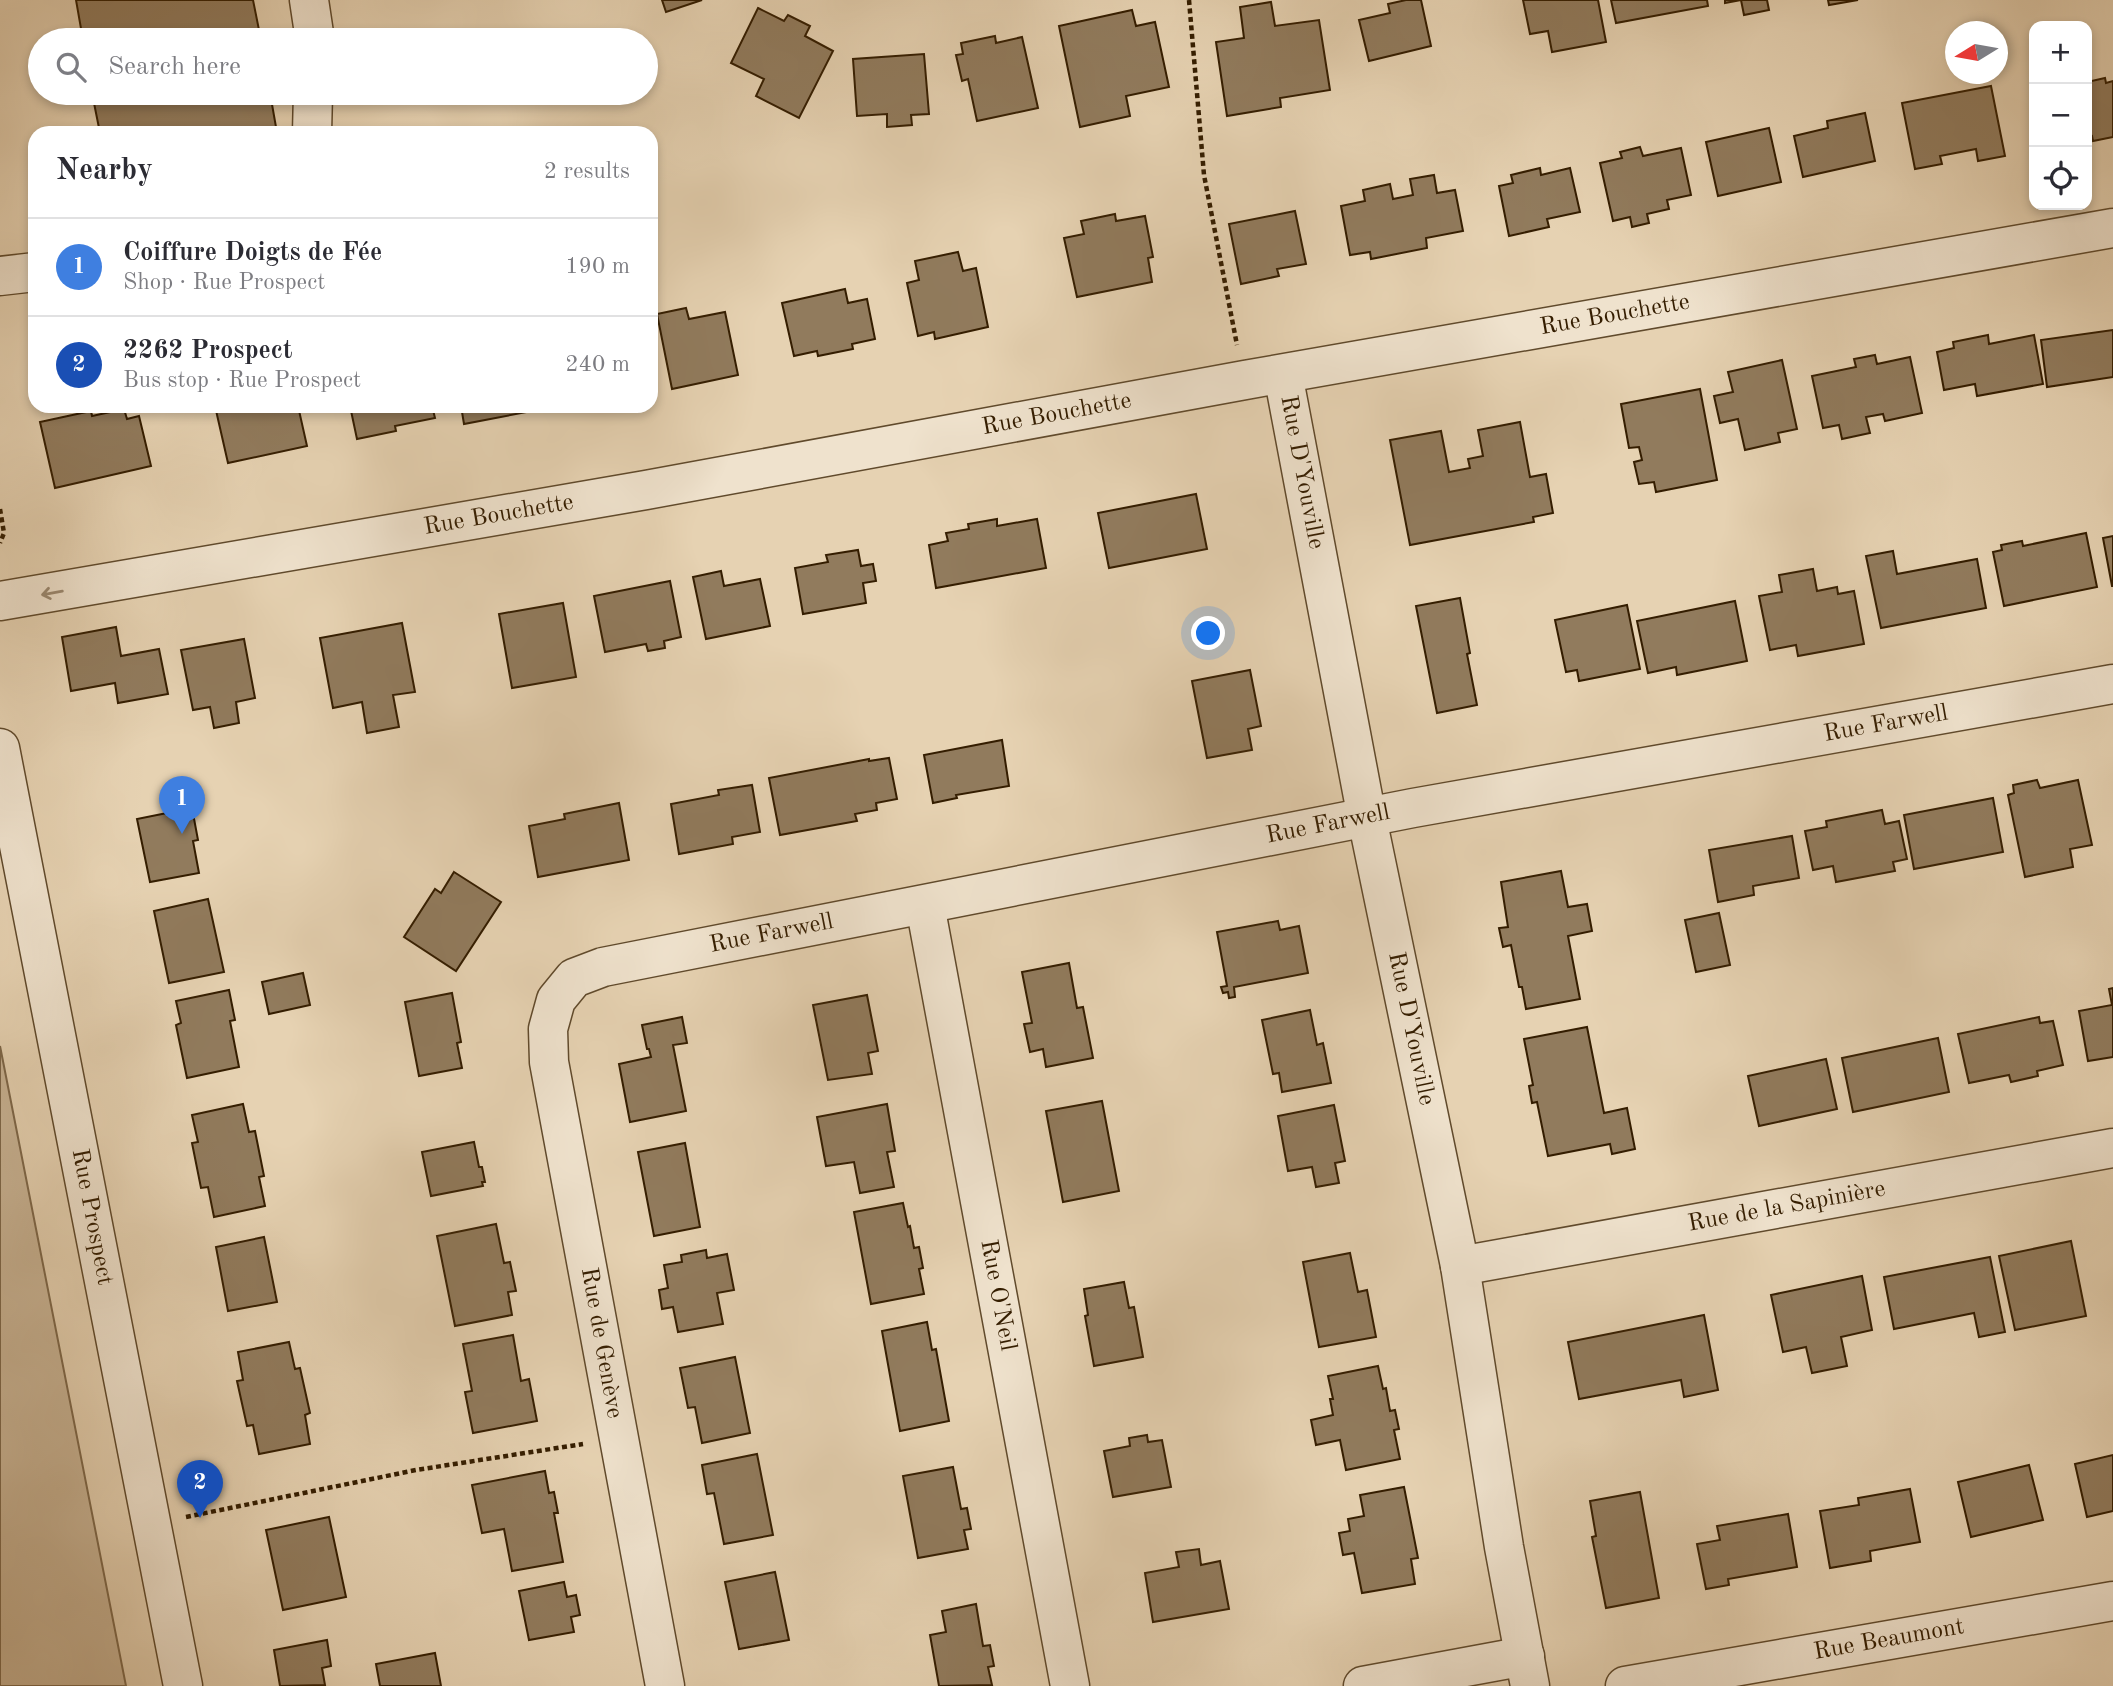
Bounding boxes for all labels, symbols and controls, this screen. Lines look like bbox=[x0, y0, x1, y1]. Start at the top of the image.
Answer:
north arrow bbox=[1945, 21, 2008, 84]
map controls bbox=[2029, 21, 2092, 210]
button: + bbox=[2029, 21, 2092, 84]
search box bbox=[28, 28, 658, 105]
icon: search bbox=[52, 48, 90, 86]
text: Search here bbox=[108, 54, 241, 80]
button: − bbox=[2029, 84, 2092, 147]
button: locate bbox=[2029, 147, 2092, 210]
text: Nearby bbox=[56, 156, 153, 186]
text: 2 results bbox=[544, 160, 630, 183]
text: Coiffure Doigts de Fée bbox=[123, 240, 382, 266]
text: 1 bbox=[72, 255, 86, 278]
text: 190 m bbox=[565, 255, 630, 278]
text: Shop · Rue Prospect bbox=[123, 271, 325, 294]
street label: Rue Bouchette bbox=[1538, 290, 1692, 340]
text: 2262 Prospect bbox=[123, 338, 292, 364]
text: 2 bbox=[72, 353, 86, 376]
text: 240 m bbox=[565, 353, 630, 376]
text: Bus stop · Rue Prospect bbox=[123, 369, 361, 392]
street label: Rue Bouchette bbox=[980, 389, 1133, 440]
street label: Rue D'Youville bbox=[1275, 393, 1328, 551]
street label: Rue Bouchette bbox=[422, 491, 575, 540]
one-way arrow bbox=[41, 587, 64, 600]
your location bbox=[1191, 616, 1225, 650]
street label: Rue Farwell bbox=[1822, 701, 1950, 747]
pin: 1 bbox=[159, 776, 205, 834]
street label: Rue Farwell bbox=[1264, 801, 1392, 849]
street label: Rue Farwell bbox=[708, 910, 836, 958]
street label: Rue D'Youville bbox=[1383, 950, 1438, 1107]
street label: Rue Prospect bbox=[66, 1147, 117, 1287]
street label: Rue de la Sapinière bbox=[1686, 1177, 1887, 1237]
street label: Rue O'Neil bbox=[975, 1238, 1020, 1353]
street label: Rue de Genève bbox=[576, 1266, 626, 1420]
pin: 2 bbox=[177, 1460, 223, 1518]
street label: Rue Beaumont bbox=[1812, 1615, 1966, 1665]

